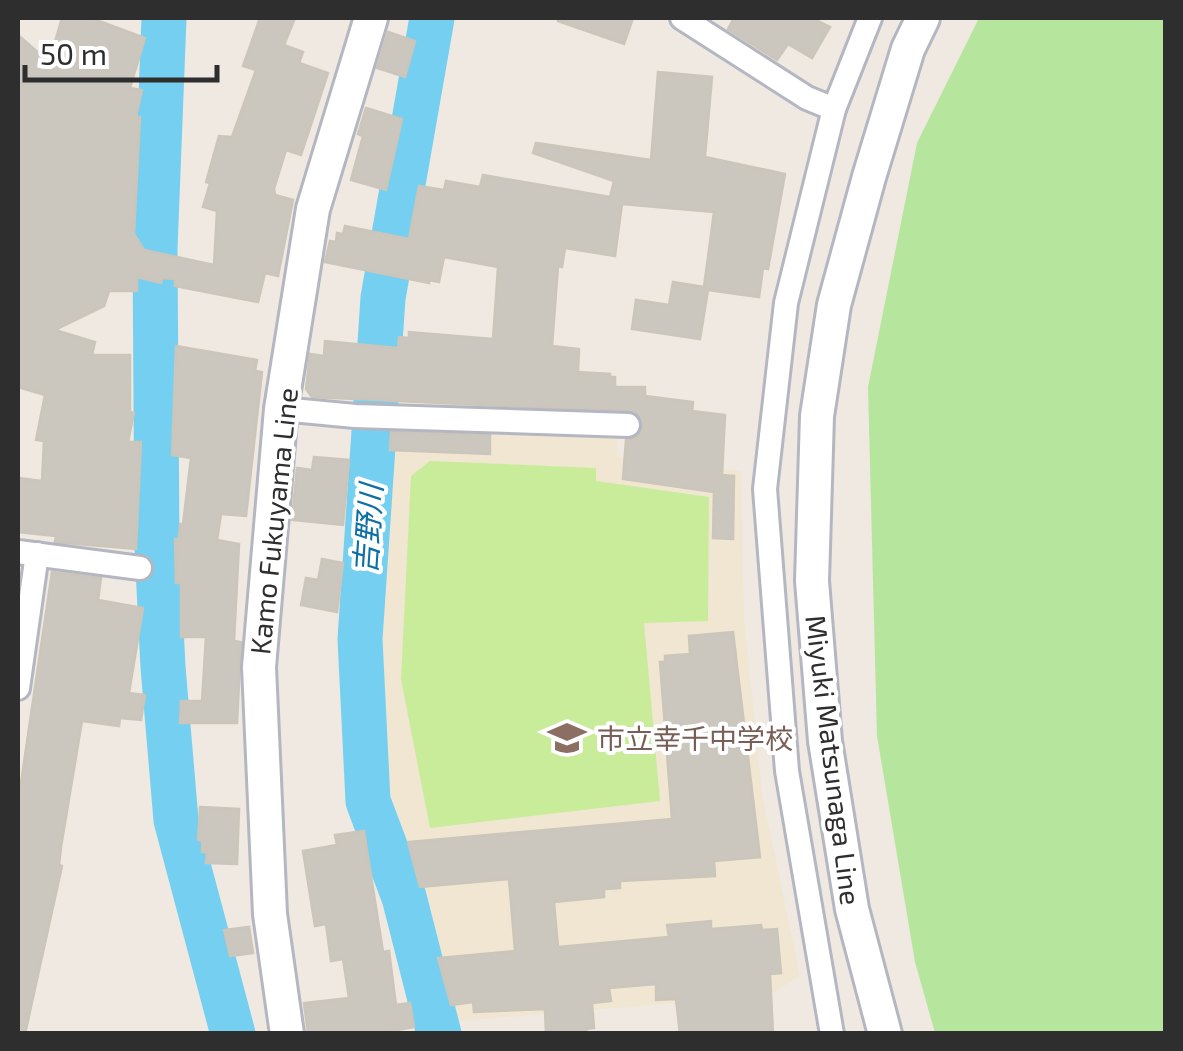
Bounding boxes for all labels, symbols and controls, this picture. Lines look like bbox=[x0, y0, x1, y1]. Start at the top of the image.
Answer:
scale bar bbox=[25, 20, 218, 82]
text: 50 m bbox=[40, 35, 107, 71]
street label: Kamo Fukuyama Line bbox=[242, 386, 304, 656]
water label: 吉野川 bbox=[346, 480, 388, 575]
street label: Miyuki Matsunaga Line bbox=[799, 613, 869, 907]
school or university icon: 市立幸千中学校 bbox=[546, 717, 588, 759]
place label: 市立幸千中学校 bbox=[597, 721, 793, 755]

